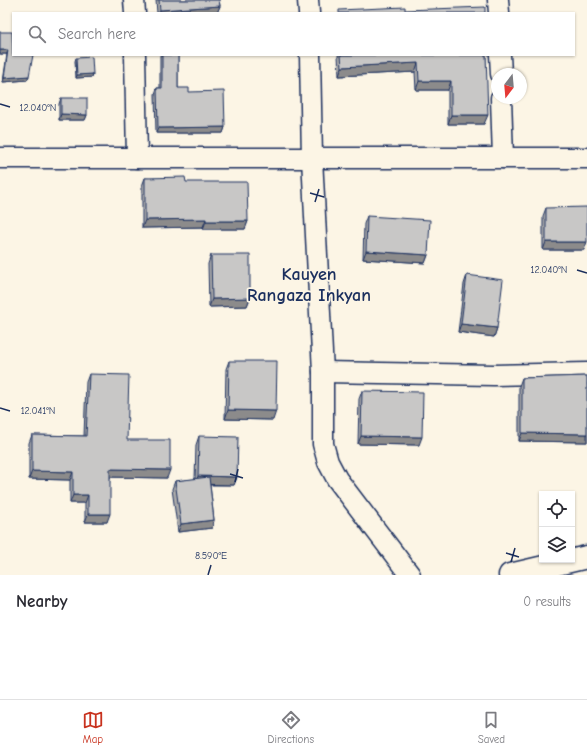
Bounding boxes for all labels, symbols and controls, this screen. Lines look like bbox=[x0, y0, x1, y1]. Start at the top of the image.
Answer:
search box bbox=[12, 12, 575, 56]
icon: search bbox=[26, 23, 48, 45]
text: Search here bbox=[58, 25, 136, 43]
north arrow bbox=[491, 68, 527, 104]
text: 12.040°N bbox=[20, 102, 56, 114]
district label: Kauyen Rangaza Inkyan bbox=[247, 264, 371, 306]
text: 12.040°N bbox=[531, 264, 567, 276]
text: 12.041°N bbox=[21, 405, 55, 417]
map controls bbox=[539, 491, 575, 563]
button: locate bbox=[539, 491, 575, 527]
button: layers bbox=[539, 527, 575, 563]
text: 8.590°E bbox=[195, 550, 227, 562]
text: Nearby bbox=[16, 592, 67, 611]
text: 0 results bbox=[523, 594, 571, 609]
tab: Map bbox=[82, 709, 104, 746]
tab: Directions bbox=[268, 709, 314, 746]
tab: Saved bbox=[478, 709, 505, 746]

